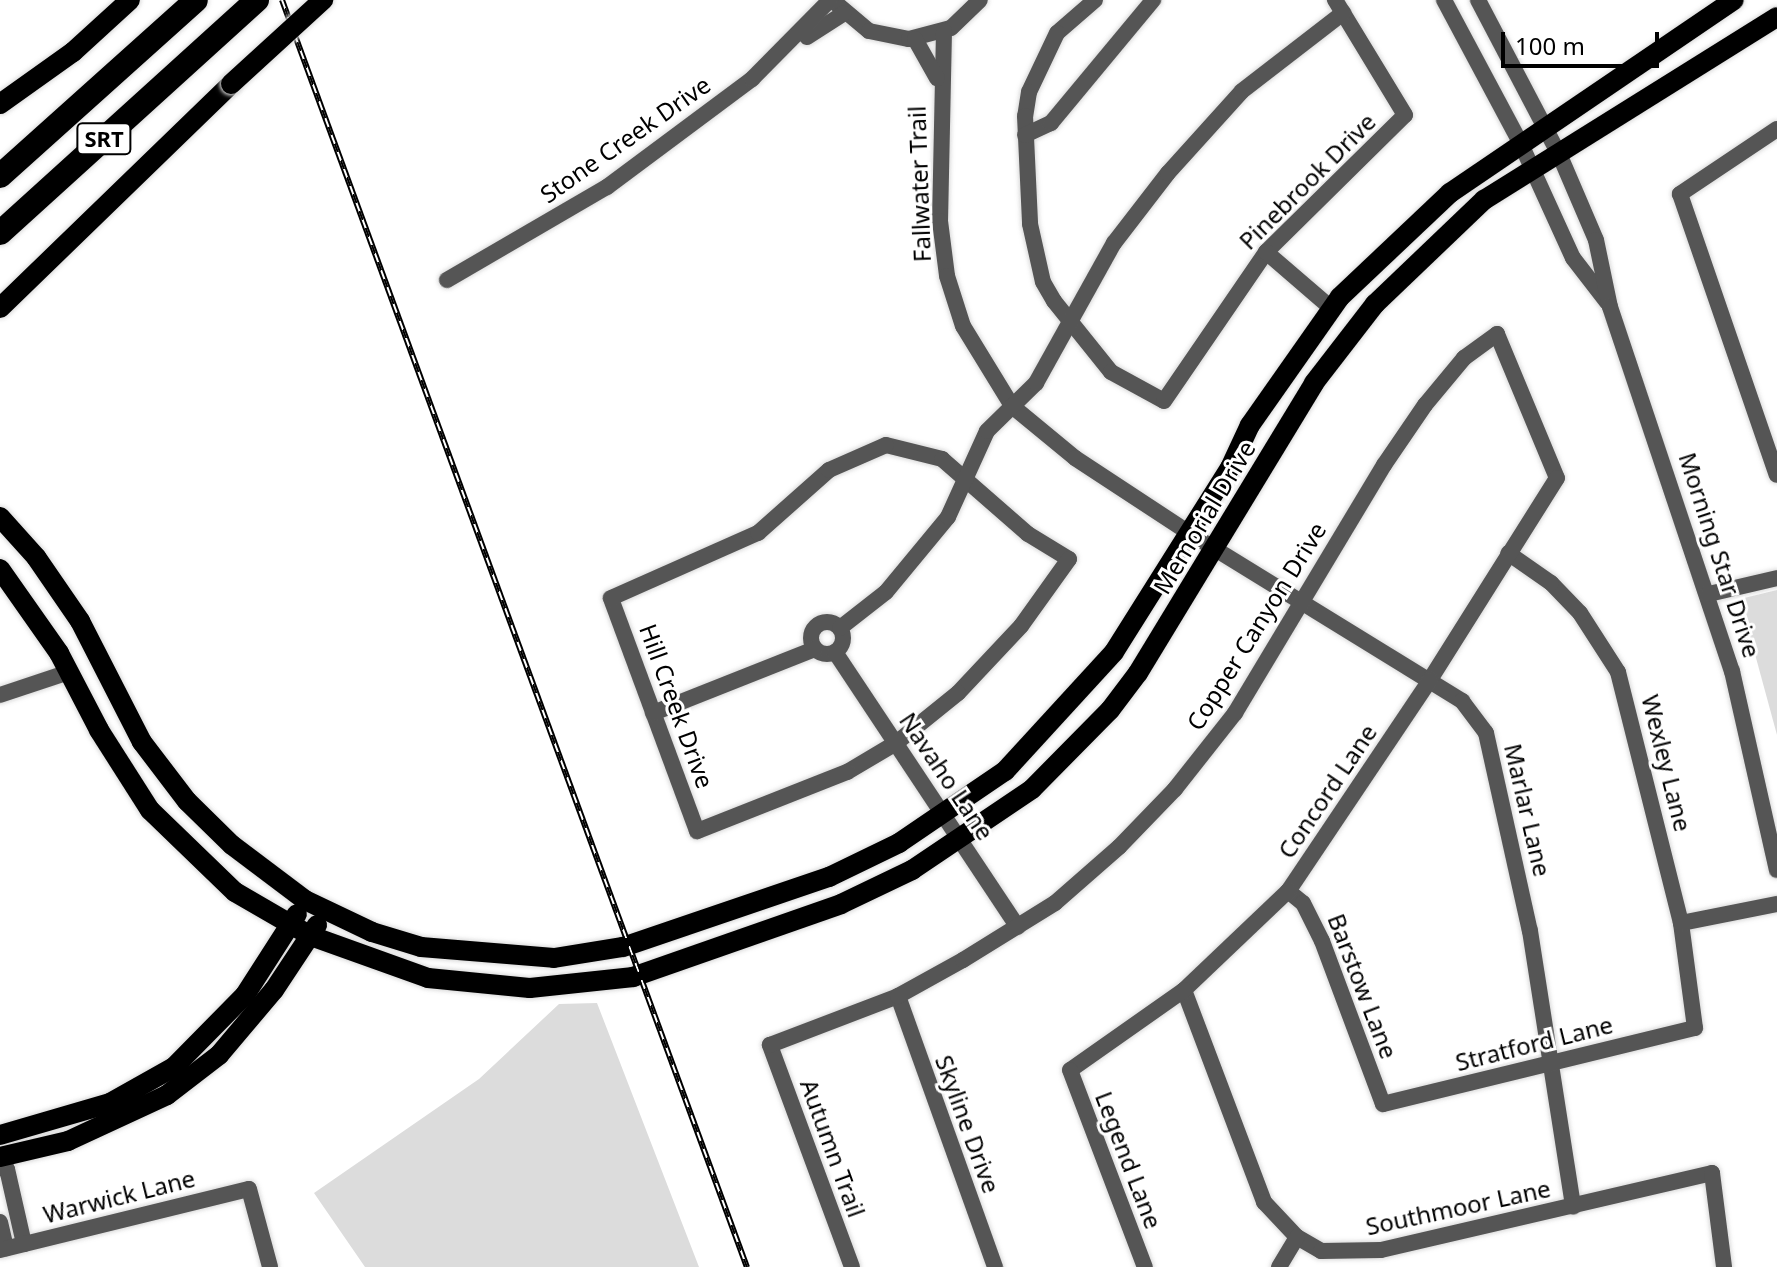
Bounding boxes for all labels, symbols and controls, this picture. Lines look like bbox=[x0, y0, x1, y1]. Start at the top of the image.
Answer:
scale bar bbox=[1505, 16, 1663, 66]
text: 100 m bbox=[1515, 29, 1585, 62]
street label: Stone Creek Drive bbox=[534, 70, 716, 208]
street label: Fallwater Trail bbox=[902, 105, 936, 263]
street label: Pinebrook Drive bbox=[1233, 107, 1381, 255]
road number: SRT bbox=[76, 121, 132, 157]
street label: Memorial Drive bbox=[1147, 435, 1261, 599]
street label: Morning Star Drive bbox=[1673, 449, 1767, 661]
street label: Copper Canyon Drive bbox=[1180, 517, 1332, 735]
street label: Hill Creek Drive bbox=[634, 620, 720, 792]
street label: Wexley Lane bbox=[1636, 692, 1698, 834]
street label: Navaho Lane bbox=[894, 707, 1000, 845]
street label: Concord Lane bbox=[1272, 719, 1382, 863]
street label: Marlar Lane bbox=[1499, 741, 1557, 879]
street label: Barstow Lane bbox=[1322, 910, 1404, 1062]
street label: Stratford Lane bbox=[1452, 1010, 1616, 1076]
street label: Skyline Drive bbox=[930, 1051, 1006, 1197]
street label: Autumn Trail bbox=[795, 1075, 871, 1221]
street label: Legend Lane bbox=[1090, 1087, 1168, 1233]
street label: Warwick Lane bbox=[40, 1163, 198, 1229]
street label: Southmoor Lane bbox=[1363, 1173, 1553, 1241]

